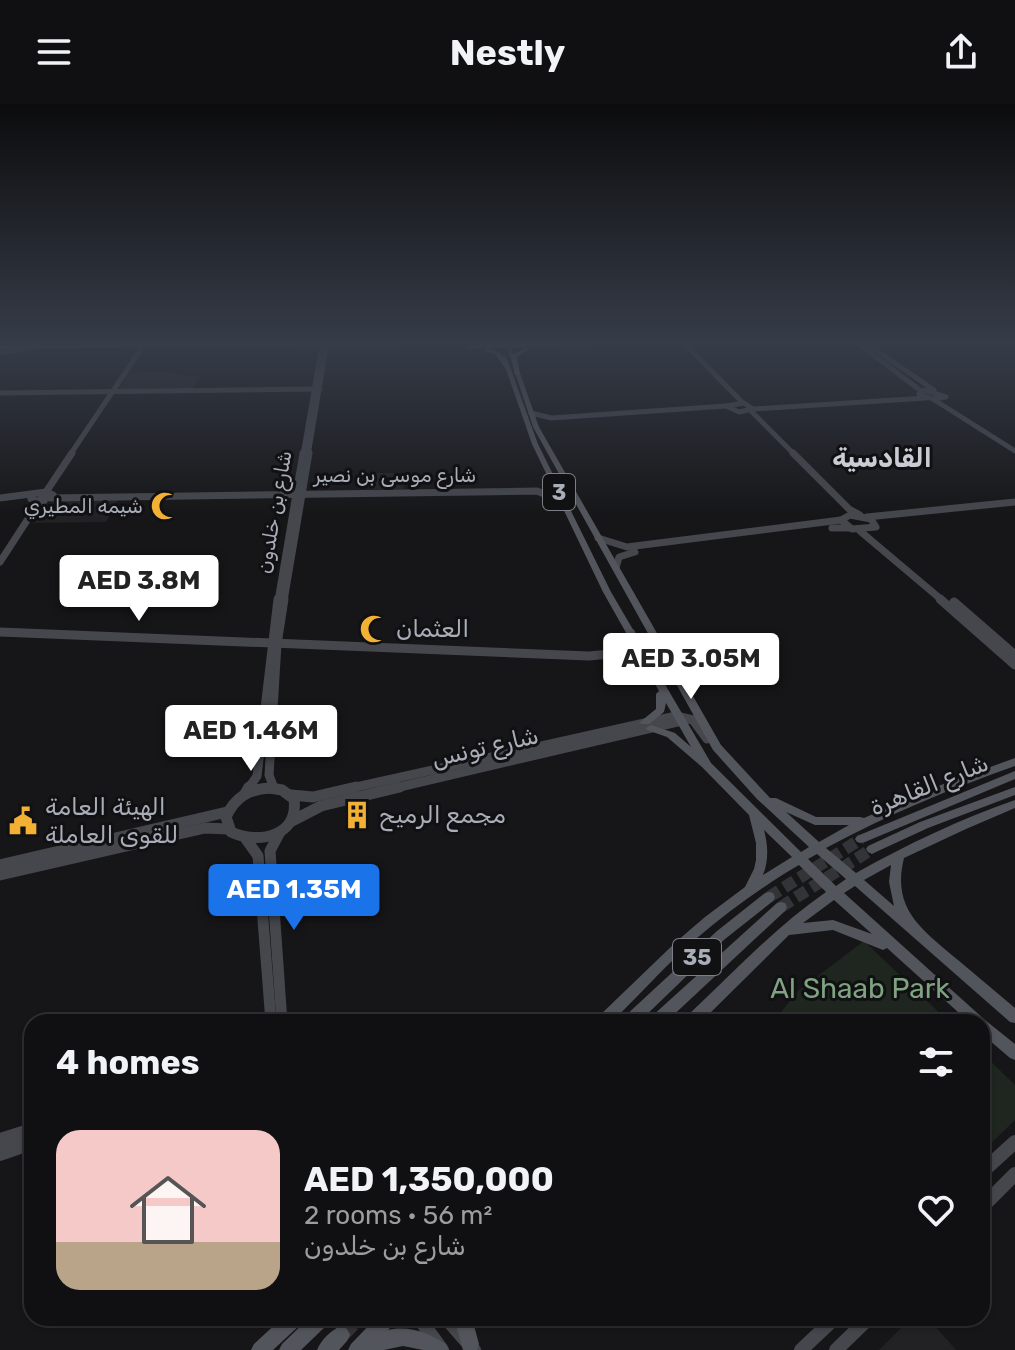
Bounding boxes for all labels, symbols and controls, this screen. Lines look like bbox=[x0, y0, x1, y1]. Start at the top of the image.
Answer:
icon: menu bbox=[32, 30, 76, 74]
icon: share bbox=[939, 30, 983, 74]
text: Nestly bbox=[450, 31, 565, 74]
district label: القادسية bbox=[832, 443, 932, 474]
street label: شارع بن خلدون bbox=[251, 449, 299, 576]
street label: شارع موسى بن نصير bbox=[313, 463, 476, 489]
road number: 3 bbox=[543, 474, 575, 510]
mosque icon: شيمه المطيري bbox=[150, 491, 180, 521]
place label: شيمه المطيري bbox=[24, 494, 143, 520]
pin: AED 3.8M bbox=[56, 555, 222, 623]
text: AED 3.8M bbox=[78, 565, 200, 596]
mosque icon: العثمان bbox=[359, 614, 389, 644]
place label: العثمان bbox=[396, 615, 469, 643]
pin: AED 3.05M bbox=[599, 633, 783, 701]
text: AED 3.05M bbox=[621, 643, 761, 674]
pin: AED 1.46M bbox=[159, 705, 343, 773]
text: AED 1.46M bbox=[183, 715, 319, 746]
street label: شارع تونس bbox=[429, 721, 542, 775]
street label: شارع القاهرة bbox=[866, 749, 993, 823]
place label: الهيئة العامة للقوى العاملة bbox=[45, 793, 178, 849]
building icon: مجمع الرميح bbox=[342, 800, 372, 830]
place label: مجمع الرميح bbox=[379, 801, 506, 832]
public building icon: الهيئة العامة للقوى العاملة bbox=[8, 806, 38, 836]
pin: AED 1.35M bbox=[202, 864, 386, 932]
text: AED 1.35M bbox=[226, 874, 362, 905]
road number: 35 bbox=[673, 939, 721, 975]
park label: Al Shaab Park bbox=[770, 972, 950, 1005]
icon: filters bbox=[914, 1040, 958, 1084]
text: 4 homes bbox=[56, 1042, 199, 1083]
text: AED 1,350,000 bbox=[304, 1159, 554, 1200]
icon: home bbox=[120, 1162, 216, 1258]
icon: heart bbox=[914, 1188, 958, 1232]
text: 2 rooms · 56 m² bbox=[304, 1200, 492, 1231]
text: شارع بن خلدون bbox=[304, 1231, 466, 1262]

